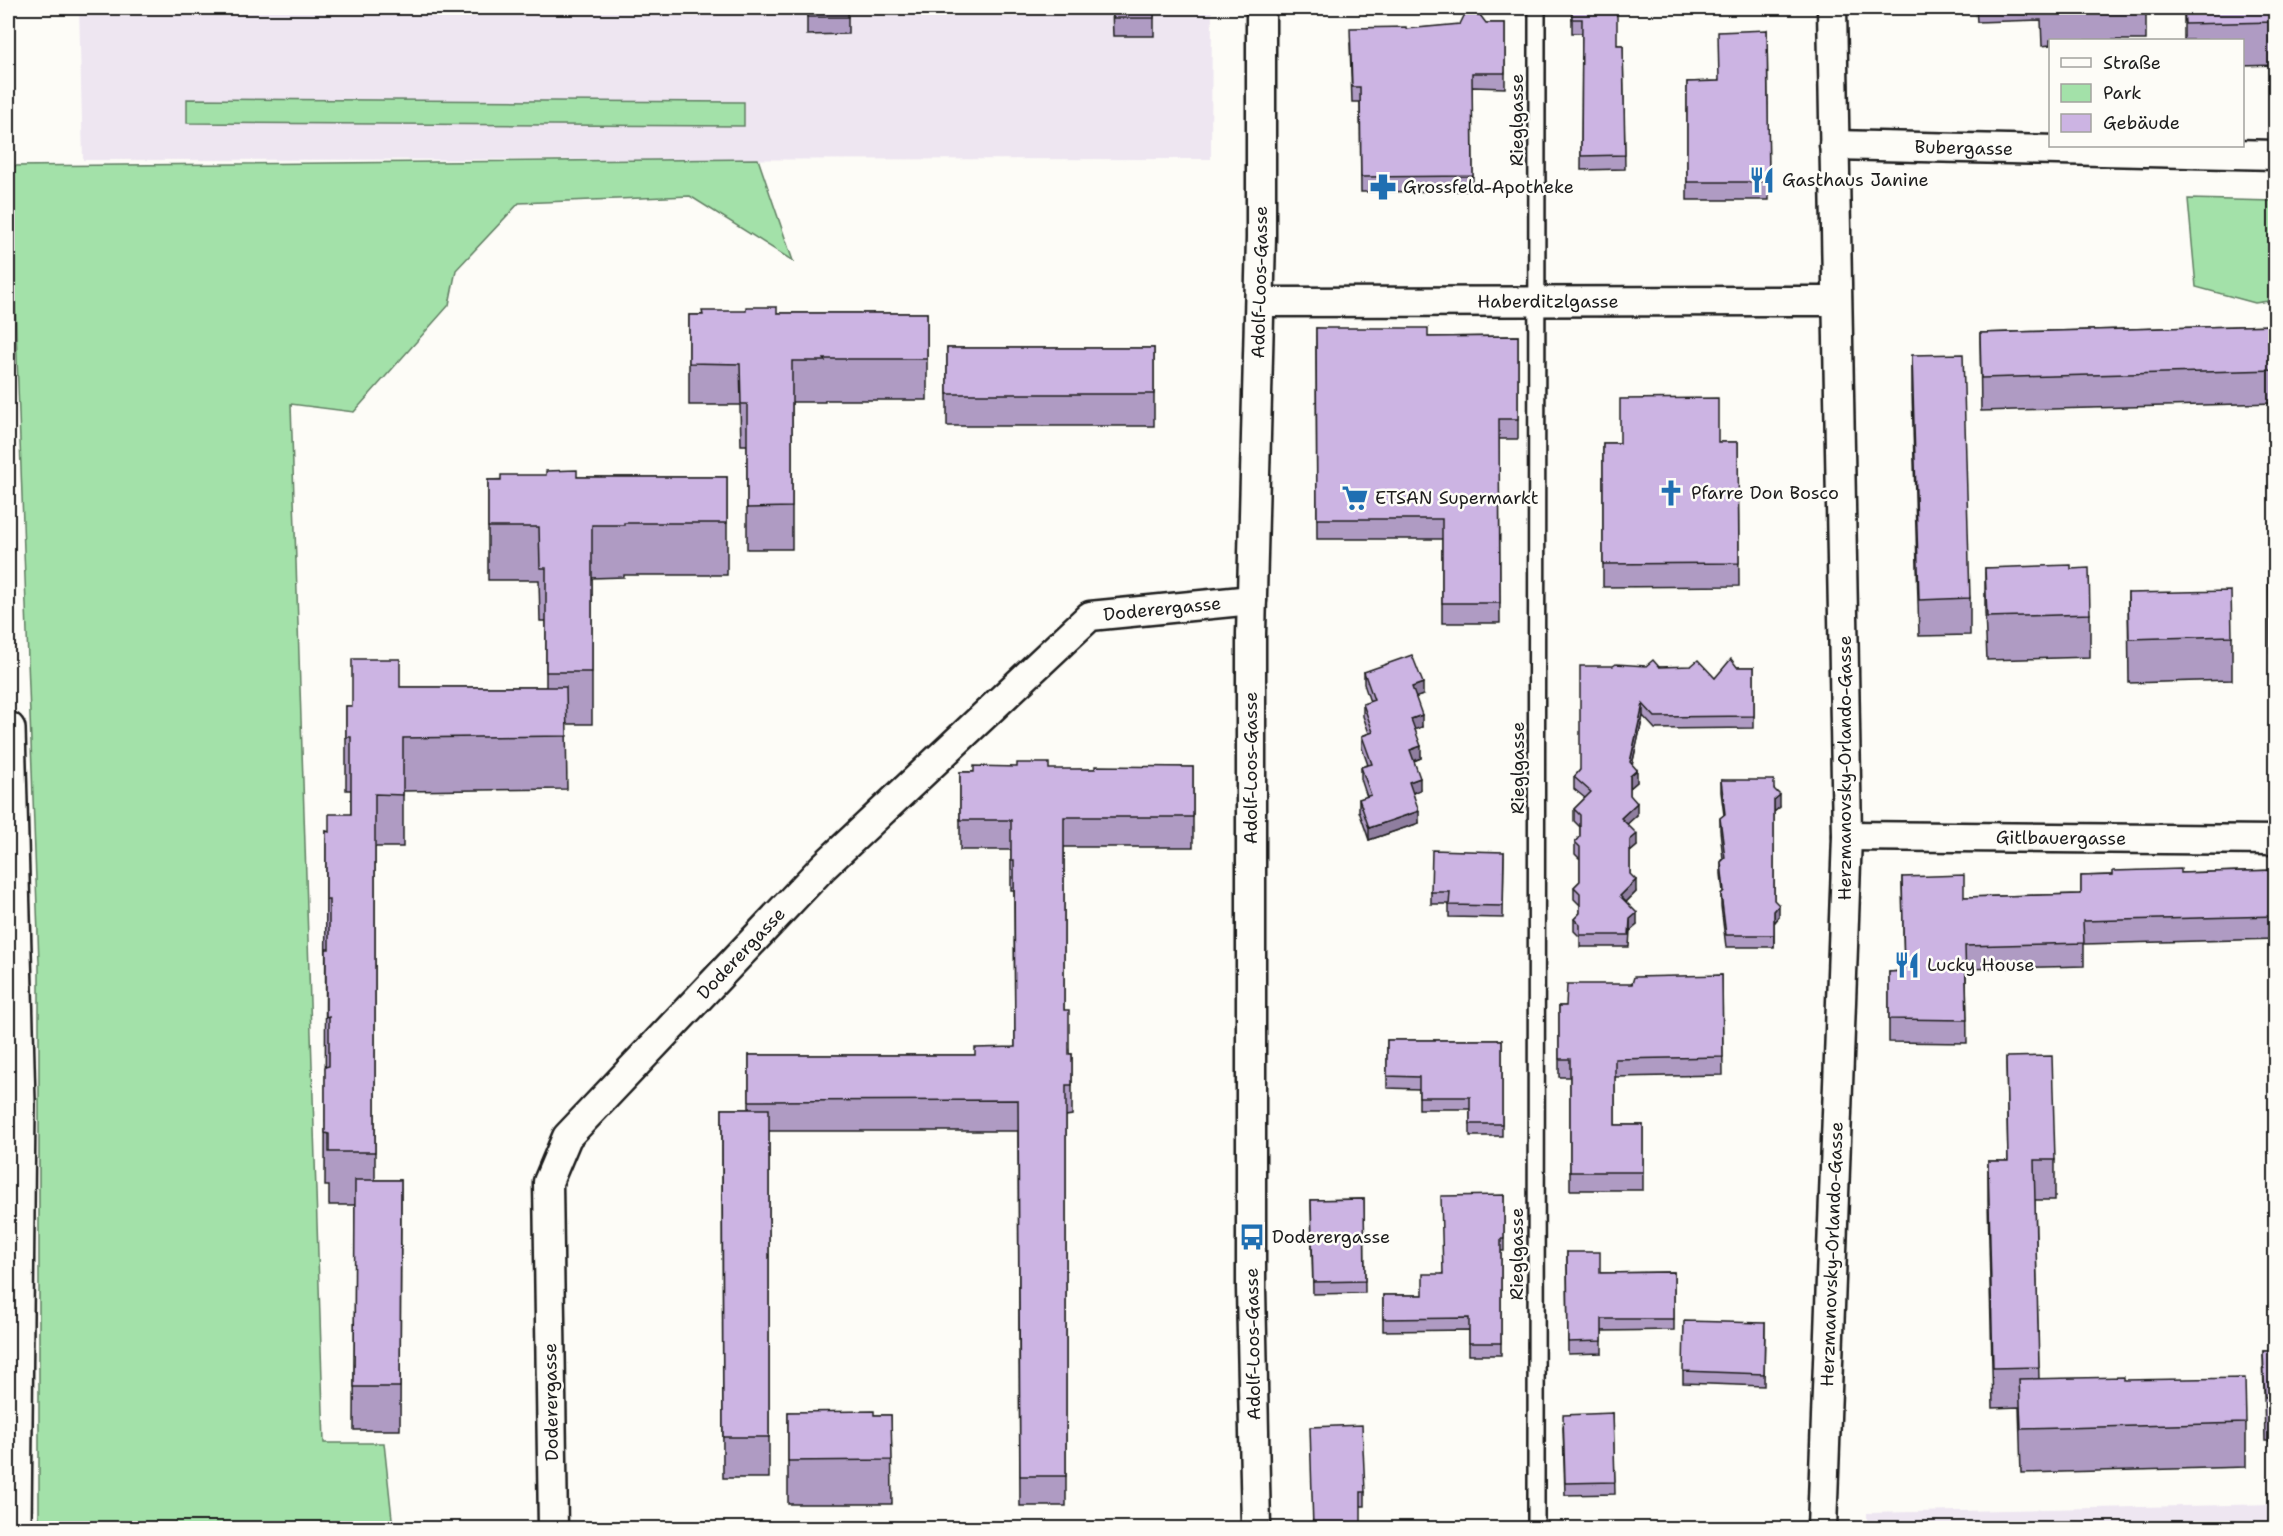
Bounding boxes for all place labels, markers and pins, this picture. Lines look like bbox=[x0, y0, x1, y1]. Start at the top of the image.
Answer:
restaurant icon: Gasthaus Janine bbox=[1747, 165, 1777, 195]
place label: Gasthaus Janine bbox=[1782, 168, 1929, 192]
pharmacy icon: Grossfeld-Apotheke bbox=[1368, 172, 1398, 202]
place label: Grossfeld-Apotheke bbox=[1403, 175, 1574, 199]
church icon: Pfarre Don Bosco bbox=[1656, 478, 1686, 508]
place label: Pfarre Don Bosco bbox=[1691, 481, 1839, 505]
supermarket icon: ETSAN Supermarkt bbox=[1340, 483, 1370, 513]
place label: ETSAN Supermarkt bbox=[1375, 486, 1539, 510]
restaurant icon: Lucky House bbox=[1892, 950, 1922, 980]
place label: Lucky House bbox=[1927, 953, 2035, 977]
bus stop icon: Doderergasse bbox=[1237, 1222, 1267, 1252]
place label: Doderergasse bbox=[1272, 1225, 1390, 1249]

